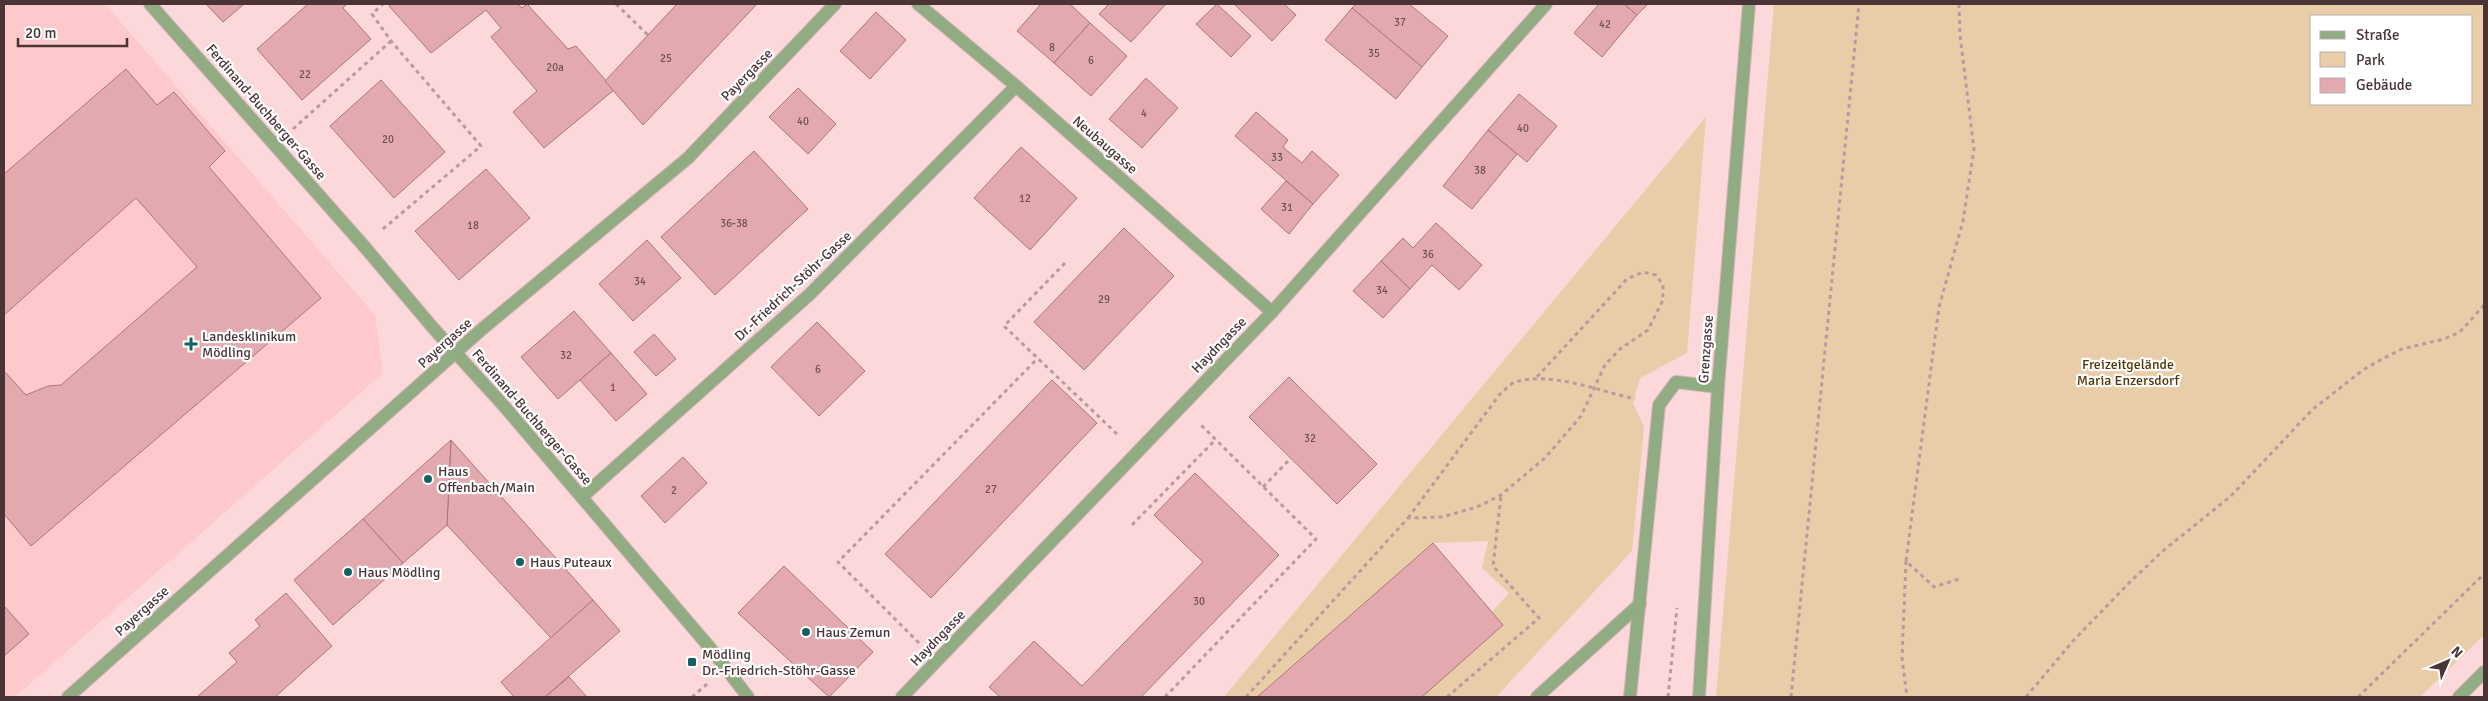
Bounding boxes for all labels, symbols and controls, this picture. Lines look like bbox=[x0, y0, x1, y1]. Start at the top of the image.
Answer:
scale bar bbox=[18, 15, 126, 47]
legend bbox=[2310, 15, 2473, 105]
house number: 37 bbox=[1394, 16, 1406, 29]
house number: 42 bbox=[1599, 18, 1611, 31]
text: 20 m bbox=[25, 24, 56, 42]
text: Straße bbox=[2356, 26, 2400, 44]
street label: Ferdinand-Buchberger-Gasse bbox=[202, 41, 330, 183]
house number: 8 bbox=[1049, 41, 1055, 54]
street label: Payergasse bbox=[718, 45, 776, 105]
house number: 35 bbox=[1368, 47, 1380, 60]
text: Park bbox=[2356, 51, 2385, 69]
house number: 25 bbox=[660, 52, 672, 65]
house number: 6 bbox=[1088, 54, 1094, 67]
house number: 20a bbox=[546, 61, 564, 74]
house number: 22 bbox=[299, 68, 311, 81]
text: Gebäude bbox=[2356, 76, 2412, 94]
house number: 4 bbox=[1141, 107, 1147, 120]
street label: Neubaugasse bbox=[1069, 112, 1141, 178]
house number: 40 bbox=[797, 115, 809, 128]
house number: 40 bbox=[1517, 122, 1529, 135]
house number: 20 bbox=[382, 133, 394, 146]
house number: 33 bbox=[1271, 151, 1283, 164]
house number: 38 bbox=[1474, 164, 1486, 177]
house number: 12 bbox=[1019, 192, 1031, 205]
house number: 31 bbox=[1281, 201, 1293, 214]
house number: 36-38 bbox=[720, 217, 748, 230]
house number: 18 bbox=[467, 219, 479, 232]
street label: Dr.-Friedrich-Stöhr-Gasse bbox=[731, 227, 855, 345]
house number: 36 bbox=[1422, 248, 1434, 261]
house number: 34 bbox=[634, 275, 646, 288]
house number: 34 bbox=[1376, 284, 1388, 297]
house number: 29 bbox=[1098, 293, 1110, 306]
street label: Haydngasse bbox=[1188, 313, 1250, 377]
street label: Payergasse bbox=[415, 314, 475, 372]
street label: Grenzgasse bbox=[1695, 314, 1717, 384]
place label: Landesklinikum Mödling bbox=[202, 328, 296, 361]
marker: Landesklinikum Mödling bbox=[184, 337, 198, 351]
street label: Ferdinand-Buchberger-Gasse bbox=[468, 346, 596, 488]
house number: 32 bbox=[560, 349, 572, 362]
park label: Freizeitgelände Maria Enzersdorf bbox=[2077, 356, 2181, 389]
house number: 6 bbox=[815, 363, 821, 376]
house number: 1 bbox=[610, 381, 616, 394]
house number: 32 bbox=[1304, 432, 1316, 445]
place label: Haus Offenbach/Main bbox=[438, 463, 535, 496]
marker: Haus Offenbach/Main bbox=[422, 473, 434, 485]
house number: 27 bbox=[985, 483, 997, 496]
house number: 2 bbox=[671, 484, 677, 497]
place label: Haus Puteaux bbox=[530, 554, 612, 571]
marker: Haus Puteaux bbox=[514, 556, 526, 568]
place label: Haus Mödling bbox=[358, 564, 440, 581]
marker: Haus Mödling bbox=[342, 566, 354, 578]
street label: Payergasse bbox=[112, 582, 172, 640]
house number: 30 bbox=[1193, 595, 1205, 608]
street label: Haydngasse bbox=[907, 606, 969, 670]
place label: Haus Zemun bbox=[816, 624, 890, 641]
marker: Haus Zemun bbox=[800, 626, 812, 638]
north arrow bbox=[2423, 636, 2473, 686]
text: N bbox=[2447, 643, 2466, 662]
place label: Mödling Dr.-Friedrich-Stöhr-Gasse bbox=[702, 646, 856, 679]
marker: Mödling Dr.-Friedrich-Stöhr-Gasse bbox=[686, 656, 698, 668]

